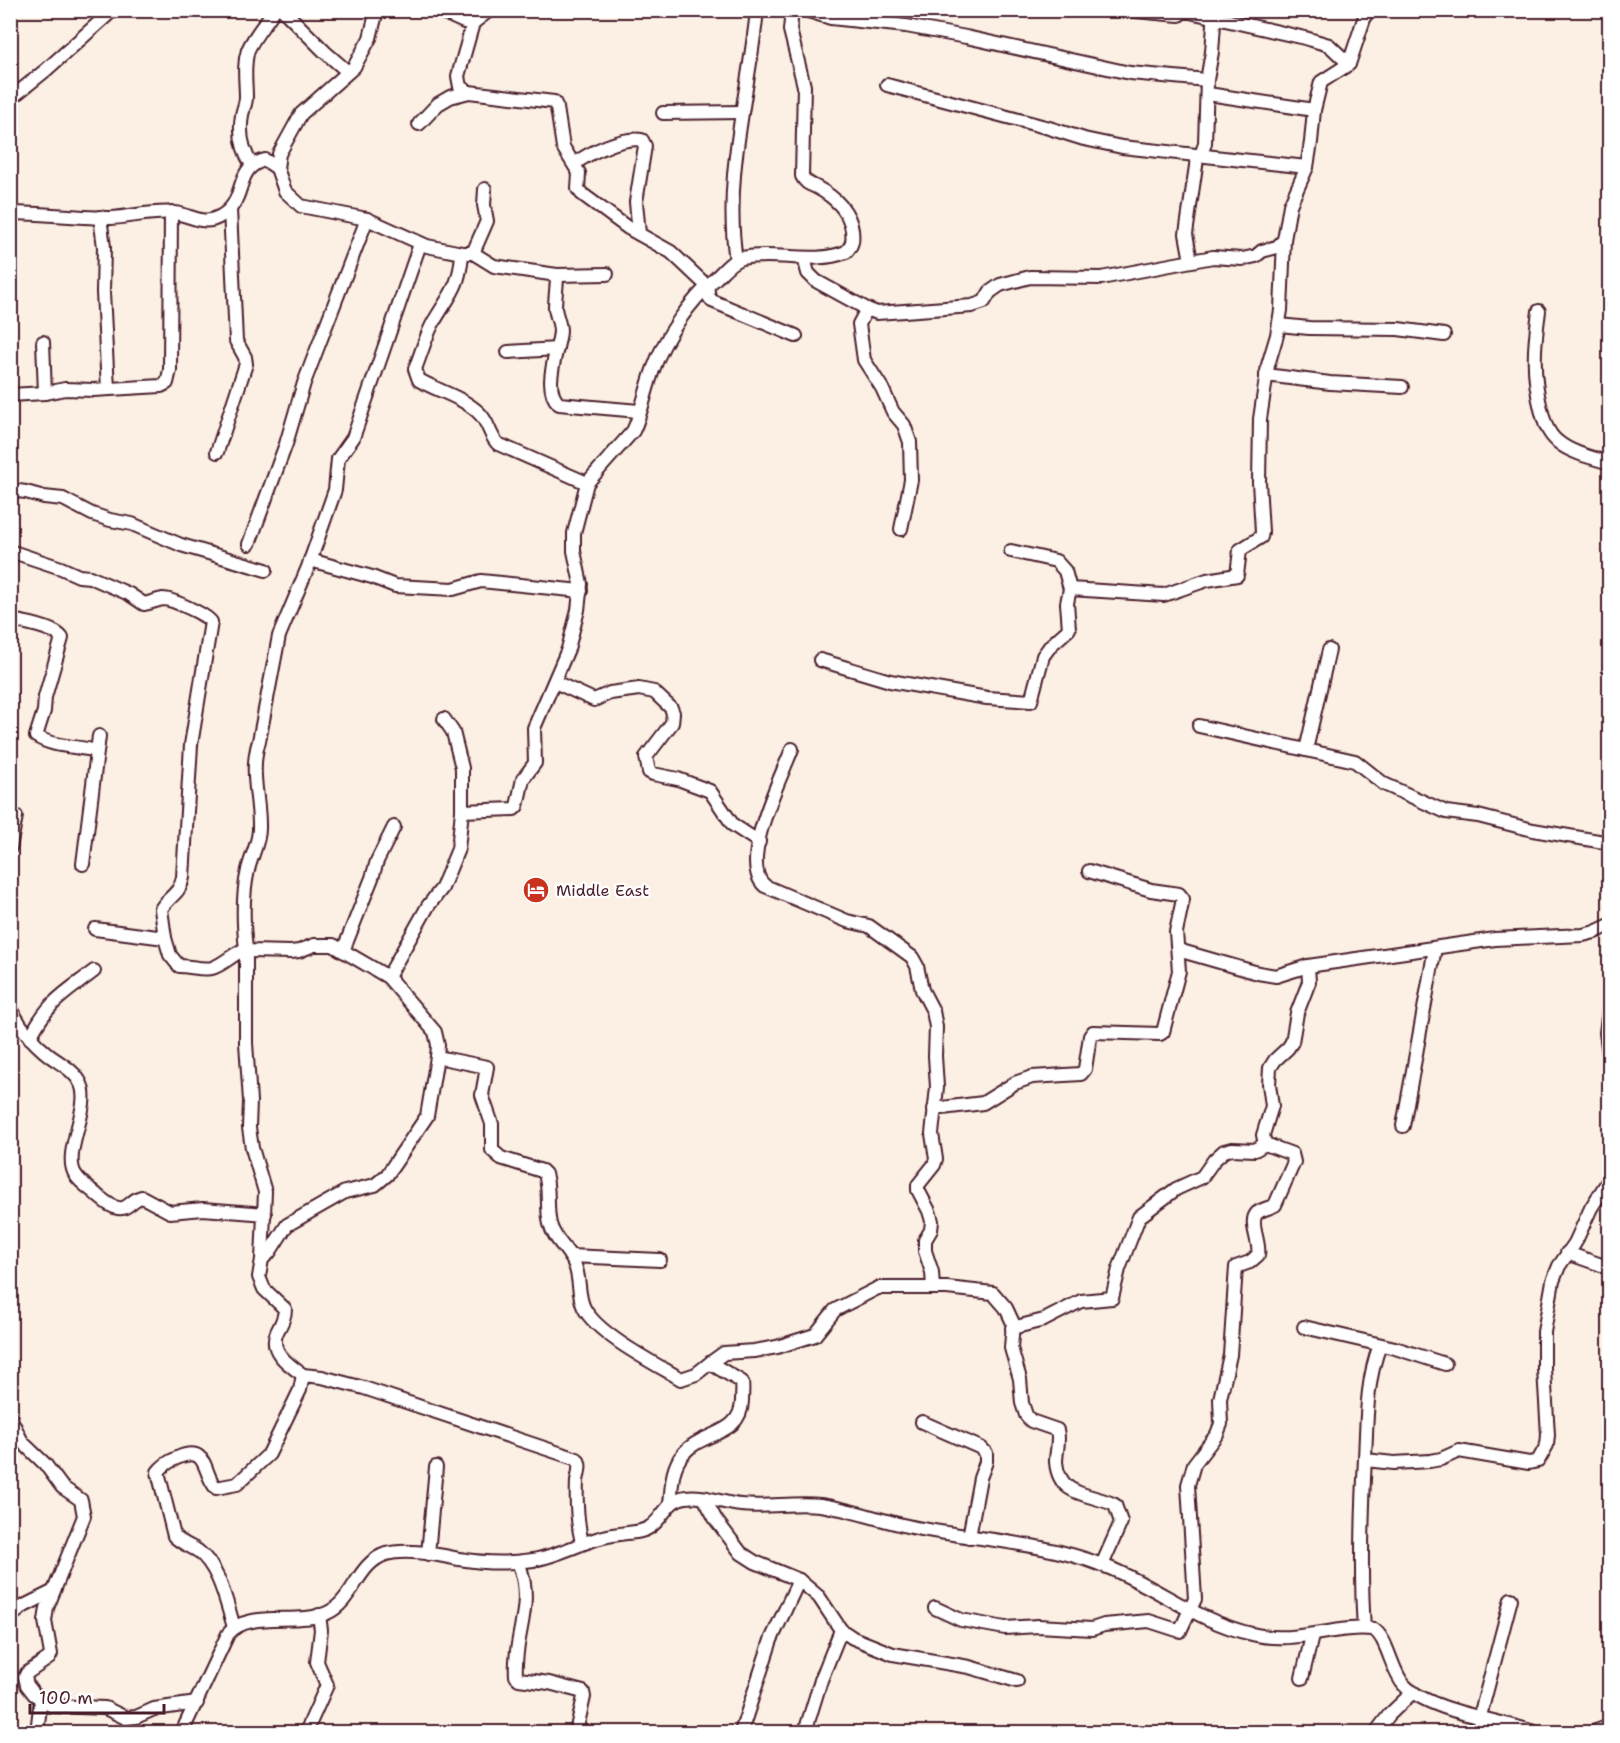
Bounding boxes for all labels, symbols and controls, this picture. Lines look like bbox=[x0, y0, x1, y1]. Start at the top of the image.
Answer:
hotel icon: Middle East bbox=[521, 875, 551, 905]
place label: Middle East bbox=[556, 880, 649, 901]
scale bar bbox=[30, 1677, 164, 1715]
text: 100 m bbox=[39, 1686, 93, 1710]

